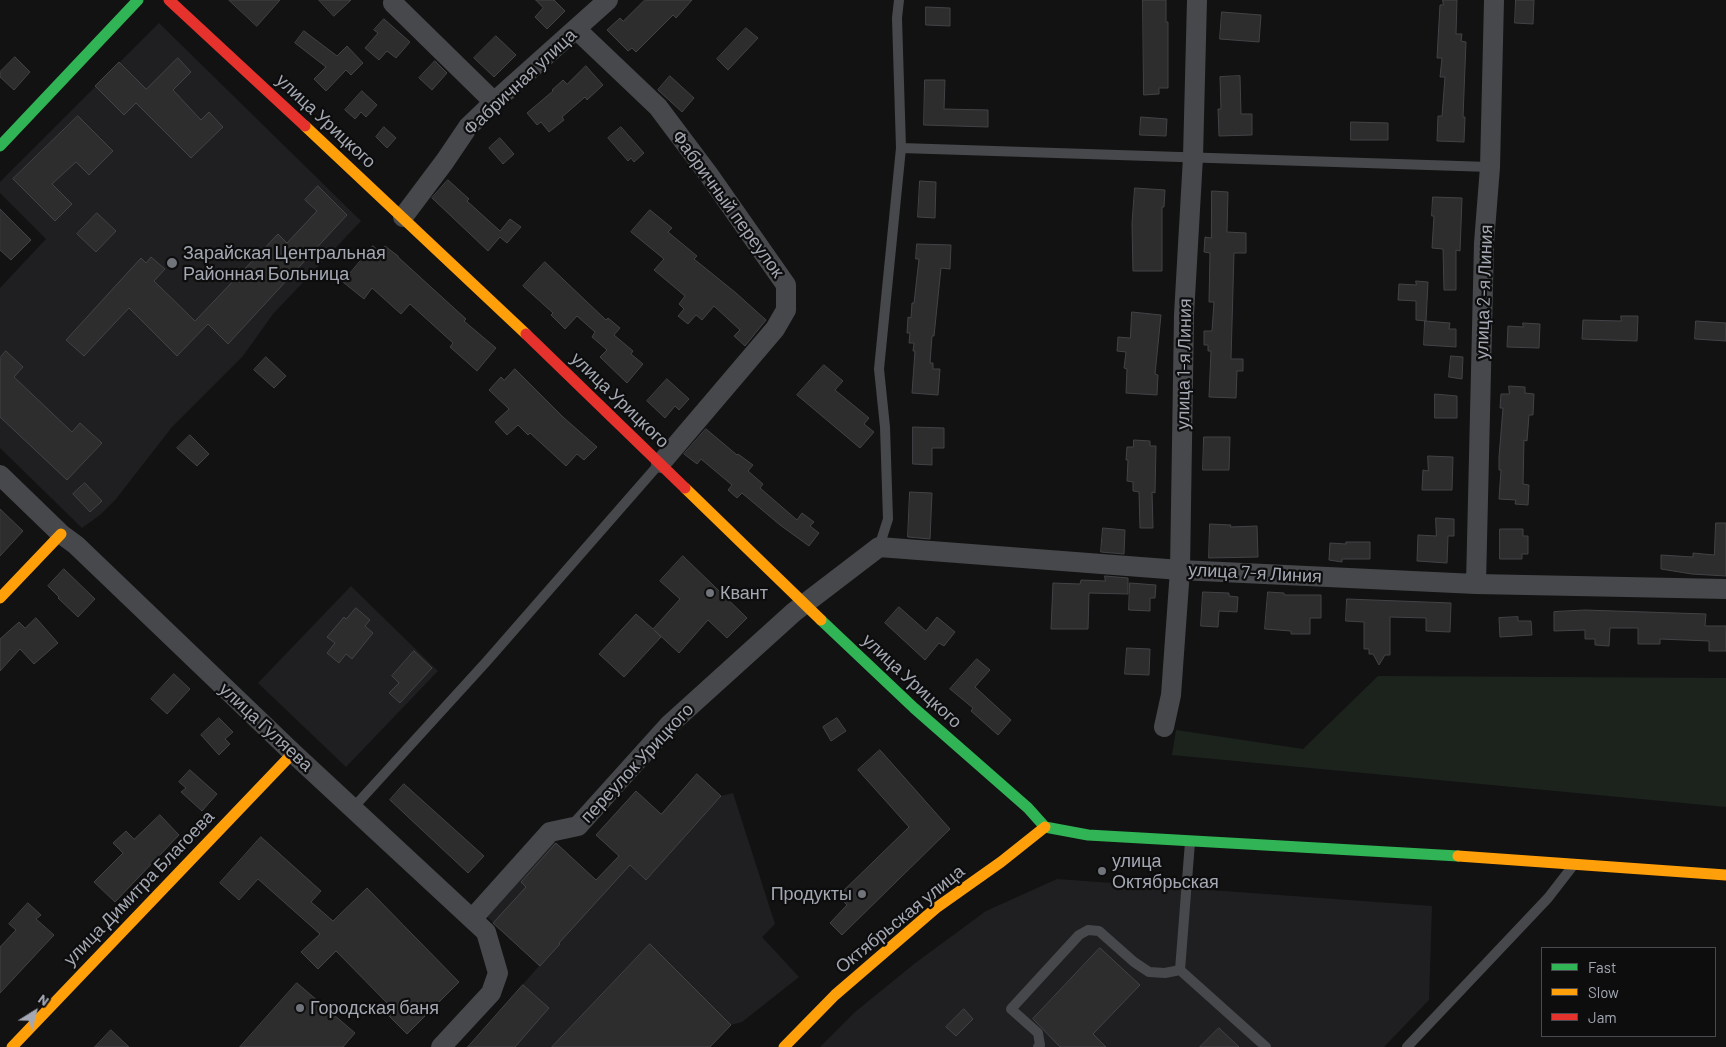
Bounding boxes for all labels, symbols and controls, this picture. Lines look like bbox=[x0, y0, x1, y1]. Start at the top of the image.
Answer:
street label: Фабричная улица bbox=[459, 24, 581, 140]
street label: улица Урицкого bbox=[272, 69, 380, 173]
street label: Фабричный переулок bbox=[667, 126, 789, 282]
street label: улица 2-я Линия bbox=[1471, 224, 1497, 360]
place label: Зарайская Центральная Районная Больница bbox=[183, 242, 386, 284]
marker: Зарайская Центральная Районная Больница bbox=[165, 256, 179, 270]
street label: улица 1-я Линия bbox=[1172, 298, 1196, 430]
street label: улица Урицкого bbox=[566, 348, 674, 452]
street label: улица 7-я Линия bbox=[1188, 559, 1322, 587]
place label: Квант bbox=[720, 582, 768, 604]
marker: Квант bbox=[704, 587, 716, 599]
street label: улица Урицкого bbox=[858, 629, 966, 733]
street label: улица Гуляева bbox=[215, 678, 317, 776]
street label: переулок Урицкого bbox=[576, 699, 698, 827]
street label: улица Димитра Благоева bbox=[59, 806, 219, 970]
place label: улица Октябрьская bbox=[1112, 850, 1219, 892]
street label: Октябрьская улица bbox=[831, 860, 969, 978]
marker: улица Октябрьская bbox=[1096, 865, 1108, 877]
place label: Продукты bbox=[771, 883, 852, 905]
marker: Продукты bbox=[856, 888, 868, 900]
legend bbox=[1541, 947, 1716, 1037]
text: Fast bbox=[1588, 958, 1616, 976]
text: Slow bbox=[1588, 983, 1619, 1001]
north arrow bbox=[10, 987, 60, 1037]
text: N bbox=[35, 990, 53, 1009]
place label: Городская баня bbox=[310, 997, 439, 1019]
marker: Городская баня bbox=[294, 1002, 306, 1014]
text: Jam bbox=[1588, 1008, 1617, 1026]

